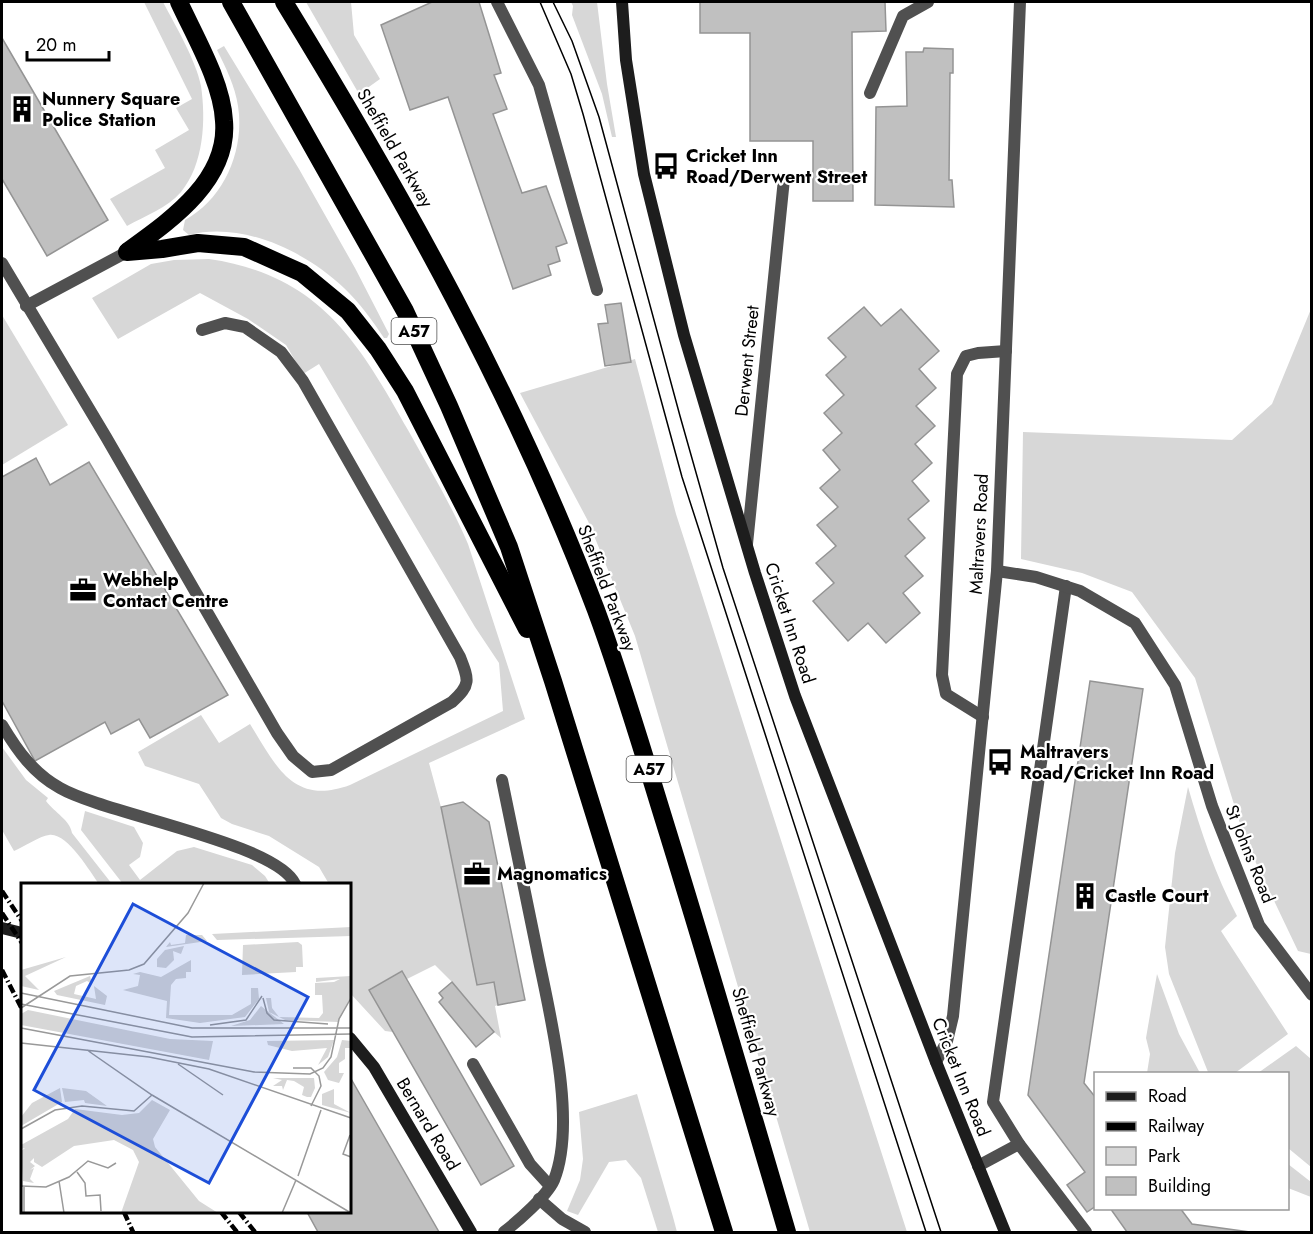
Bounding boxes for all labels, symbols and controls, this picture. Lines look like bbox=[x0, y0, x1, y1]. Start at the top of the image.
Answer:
scale bar bbox=[27, 24, 110, 62]
text: 20 m bbox=[36, 32, 76, 58]
street label: Sheffield Parkway bbox=[350, 84, 440, 212]
place label: Nunnery Square Police Station bbox=[42, 86, 180, 133]
building icon: Nunnery Square Police Station bbox=[7, 94, 37, 124]
place label: Cricket Inn Road/Derwent Street bbox=[686, 143, 867, 190]
bus stop icon: Cricket Inn Road/Derwent Street bbox=[651, 151, 681, 181]
street label: Derwent Street bbox=[728, 303, 766, 418]
road number: A57 bbox=[392, 318, 436, 344]
street label: Maltravers Road bbox=[963, 473, 995, 595]
street label: Sheffield Parkway bbox=[571, 521, 643, 655]
street label: Cricket Inn Road bbox=[758, 559, 822, 687]
place label: Webhelp Contact Centre bbox=[103, 567, 228, 614]
office icon: Webhelp Contact Centre bbox=[68, 575, 98, 605]
place label: Maltravers Road/Cricket Inn Road bbox=[1020, 739, 1214, 786]
bus stop icon: Maltravers Road/Cricket Inn Road bbox=[985, 747, 1015, 777]
road number: A57 bbox=[626, 756, 672, 782]
street label: St Johns Road bbox=[1218, 801, 1282, 907]
office icon: Magnomatics bbox=[462, 859, 492, 889]
place label: Magnomatics bbox=[497, 861, 607, 887]
building icon: Castle Court bbox=[1070, 881, 1100, 911]
inset map bbox=[21, 883, 351, 1213]
place label: Castle Court bbox=[1105, 883, 1209, 909]
street label: Sheffield Parkway bbox=[725, 984, 787, 1120]
street label: Cricket Inn Road bbox=[925, 1014, 997, 1140]
legend bbox=[1094, 1072, 1289, 1210]
street label: Bernard Road bbox=[390, 1073, 466, 1175]
text: Road bbox=[1148, 1083, 1187, 1109]
text: Railway bbox=[1148, 1113, 1204, 1139]
text: Park bbox=[1148, 1143, 1180, 1169]
text: Building bbox=[1148, 1173, 1211, 1199]

